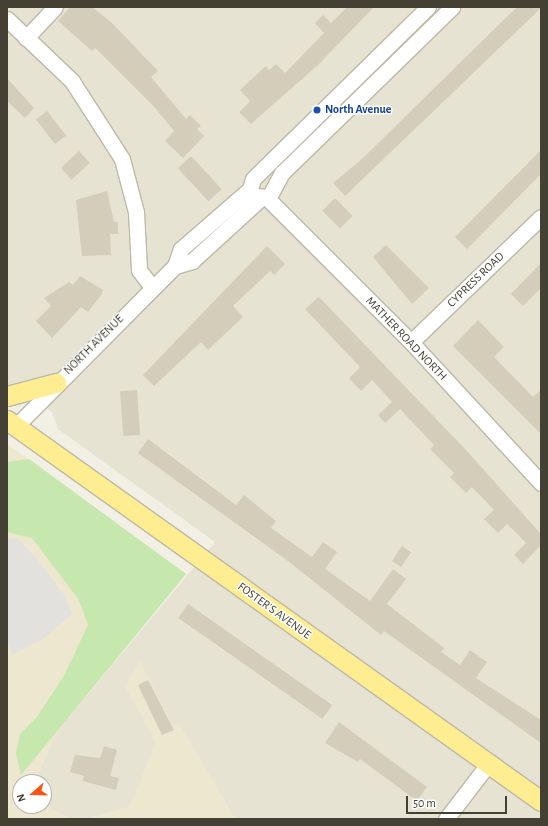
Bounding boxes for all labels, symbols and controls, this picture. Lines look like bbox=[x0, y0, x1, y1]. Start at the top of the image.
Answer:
place label: North Avenue bbox=[325, 103, 391, 117]
marker: North Avenue bbox=[312, 105, 322, 115]
street label: CYPRESS ROAD bbox=[445, 249, 507, 311]
street label: MATHER ROAD NORTH bbox=[362, 294, 450, 384]
street label: NORTH AVENUE bbox=[61, 312, 127, 378]
street label: FOSTER'S AVENUE bbox=[235, 580, 313, 642]
north arrow bbox=[12, 774, 52, 814]
scale bar bbox=[408, 788, 509, 814]
text: N bbox=[15, 792, 28, 803]
text: 50 m bbox=[413, 797, 436, 809]

